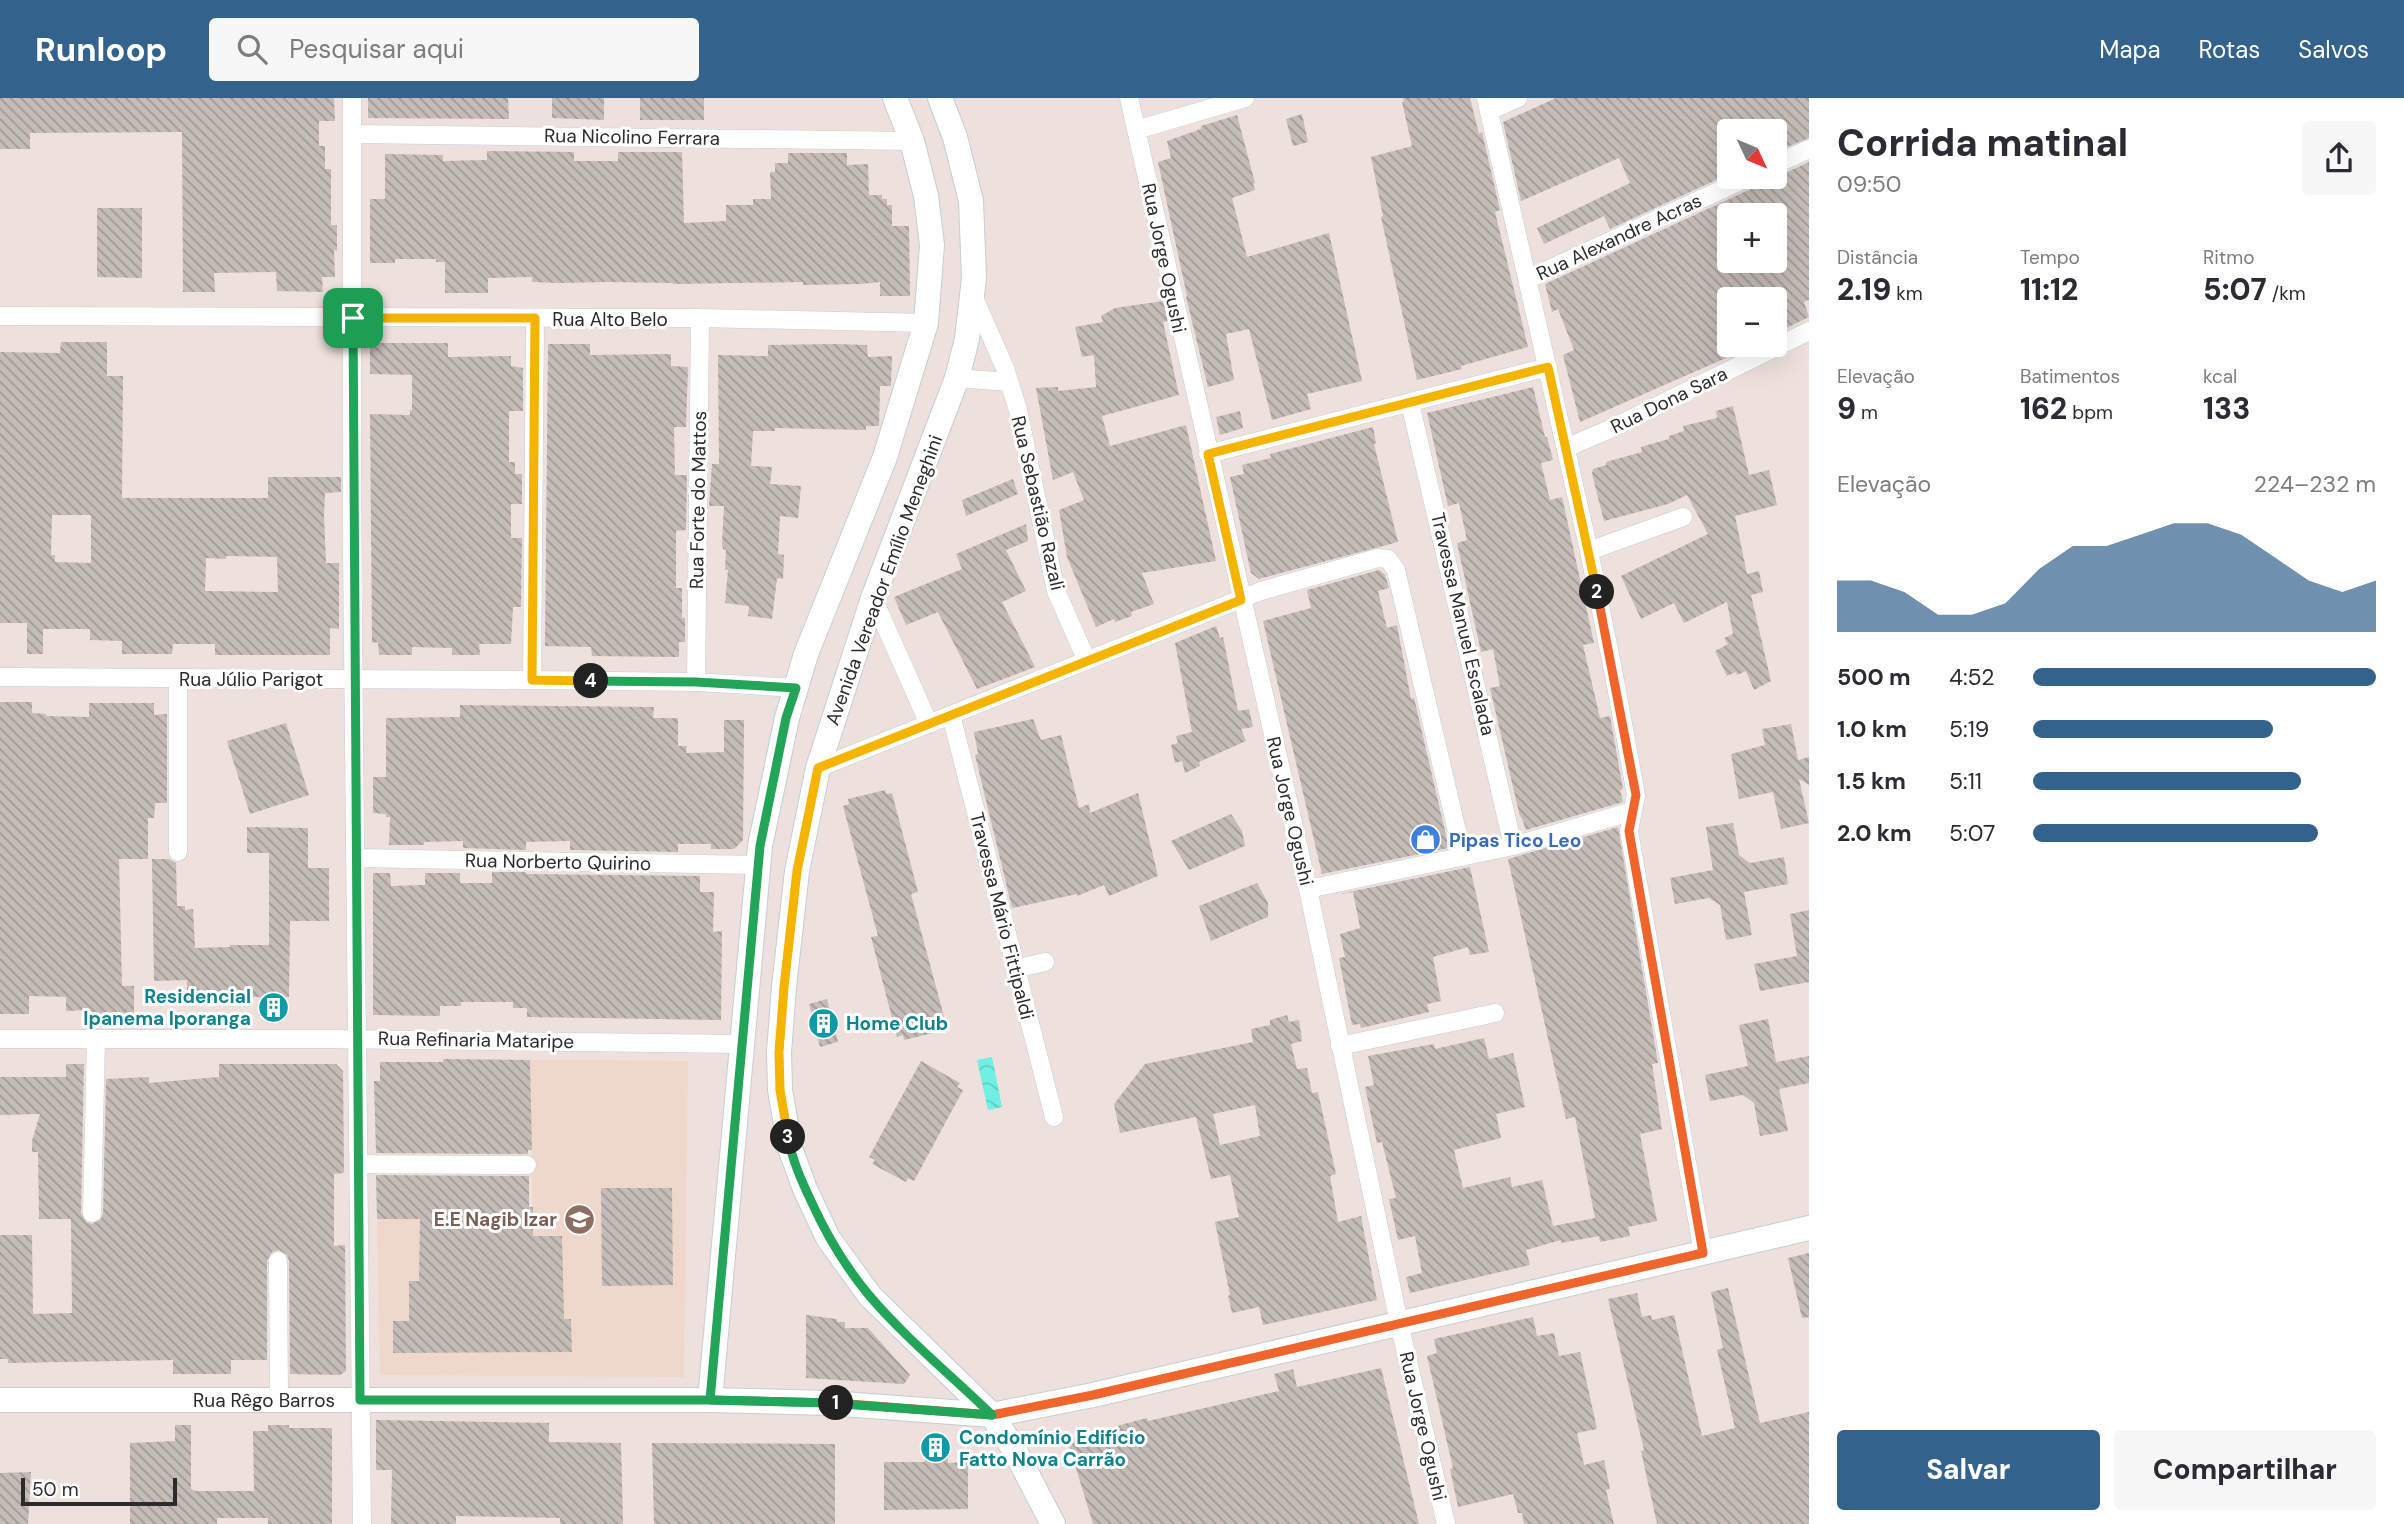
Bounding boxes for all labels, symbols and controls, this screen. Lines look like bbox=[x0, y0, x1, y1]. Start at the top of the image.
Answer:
search box bbox=[209, 18, 699, 81]
text: Runloop bbox=[35, 28, 167, 71]
icon: search bbox=[233, 30, 271, 68]
text: Pesquisar aqui bbox=[289, 32, 464, 66]
text: Mapa bbox=[2099, 34, 2161, 65]
text: Rotas bbox=[2199, 34, 2260, 65]
text: Salvos bbox=[2298, 34, 2369, 65]
text: Corrida matinal bbox=[1837, 118, 2128, 168]
north arrow bbox=[1717, 119, 1787, 189]
map controls bbox=[1717, 119, 1787, 357]
button: share bbox=[2302, 121, 2376, 195]
street label: Rua Nicolino Ferrara bbox=[544, 123, 720, 151]
text: 09:50 bbox=[1837, 169, 1902, 199]
street label: Rua Jorge Ogushi bbox=[1136, 181, 1192, 335]
street label: Rua Alexandre Acras bbox=[1532, 188, 1706, 286]
button: + bbox=[1717, 203, 1787, 273]
text: Distância bbox=[1837, 245, 1918, 270]
text: Tempo bbox=[2020, 245, 2080, 270]
text: Ritmo bbox=[2203, 245, 2255, 270]
text: 2.19 bbox=[1837, 270, 1891, 309]
text: 11:12 bbox=[2020, 270, 2078, 309]
text: 5:07 bbox=[2203, 270, 2267, 309]
text: km bbox=[1891, 281, 1923, 306]
text: /km bbox=[2267, 281, 2306, 306]
button: − bbox=[1717, 287, 1787, 357]
pin bbox=[323, 288, 383, 348]
icon: arrive bbox=[334, 299, 372, 337]
street label: Rua Alto Belo bbox=[552, 307, 668, 332]
street label: Rua Dona Sara bbox=[1606, 361, 1732, 439]
text: Elevação bbox=[1837, 364, 1915, 389]
text: Batimentos bbox=[2020, 364, 2120, 389]
text: kcal bbox=[2203, 364, 2237, 389]
text: 9 bbox=[1837, 389, 1856, 428]
text: 162 bbox=[2020, 389, 2067, 428]
text: 133 bbox=[2203, 389, 2250, 428]
text: m bbox=[1856, 400, 1878, 425]
text: bpm bbox=[2067, 400, 2113, 425]
street label: Rua Forte do Mattos bbox=[684, 411, 712, 589]
street label: Rua Sebastião Razali bbox=[1006, 413, 1070, 593]
street label: Avenida Vereador Emílio Meneghini bbox=[820, 431, 948, 729]
text: Elevação bbox=[1837, 469, 1931, 499]
text: 224–232 m bbox=[2254, 469, 2376, 499]
street label: Travessa Manuel Escalada bbox=[1425, 510, 1501, 738]
pin: 2 bbox=[1580, 574, 1614, 610]
text: 2 bbox=[1591, 579, 1602, 604]
text: 500 m bbox=[1837, 662, 1911, 692]
text: 4:52 bbox=[1949, 662, 1995, 692]
pin: 4 bbox=[574, 664, 608, 698]
street label: Rua Júlio Parigot bbox=[179, 667, 323, 692]
text: 4 bbox=[584, 668, 597, 693]
text: 1.0 km bbox=[1837, 714, 1907, 744]
text: 5:19 bbox=[1949, 714, 1989, 744]
street label: Rua Jorge Ogushi bbox=[1261, 734, 1319, 888]
text: 1.5 km bbox=[1837, 766, 1906, 796]
text: 5:11 bbox=[1949, 766, 1982, 796]
street label: Travessa Mário Fittipaldi bbox=[964, 810, 1040, 1022]
text: 2.0 km bbox=[1837, 818, 1912, 848]
text: 5:07 bbox=[1949, 818, 1995, 848]
shop icon: Pipas Tico Leo bbox=[1409, 823, 1443, 857]
place label: Pipas Tico Leo bbox=[1449, 828, 1581, 853]
street label: Rua Norberto Quirino bbox=[465, 848, 651, 876]
place label: Residencial Ipanema Iporanga bbox=[83, 984, 251, 1031]
building icon: Residencial Ipanema Iporanga bbox=[257, 990, 291, 1024]
building icon: Home Club bbox=[806, 1006, 840, 1040]
place label: Home Club bbox=[846, 1011, 948, 1036]
street label: Rua Refinaria Mataripe bbox=[378, 1026, 574, 1054]
pin: 3 bbox=[770, 1119, 806, 1154]
text: 3 bbox=[782, 1124, 793, 1149]
school or university icon: E.E Nagib Izar bbox=[563, 1202, 597, 1236]
place label: E.E Nagib Izar bbox=[434, 1207, 557, 1232]
street label: Rua Jorge Ogushi bbox=[1394, 1349, 1452, 1503]
pin: 1 bbox=[818, 1386, 854, 1420]
street label: Rua Rêgo Barros bbox=[193, 1388, 335, 1413]
text: 1 bbox=[832, 1390, 839, 1415]
place label: Condomínio Edifício Fatto Nova Carrão bbox=[959, 1425, 1146, 1472]
button: Salvar bbox=[1837, 1430, 2100, 1510]
button: Compartilhar bbox=[2114, 1430, 2376, 1510]
building icon: Condomínio Edifício Fatto Nova Carrão bbox=[919, 1431, 953, 1465]
scale bar bbox=[21, 1475, 177, 1507]
text: 50 m bbox=[32, 1477, 79, 1502]

